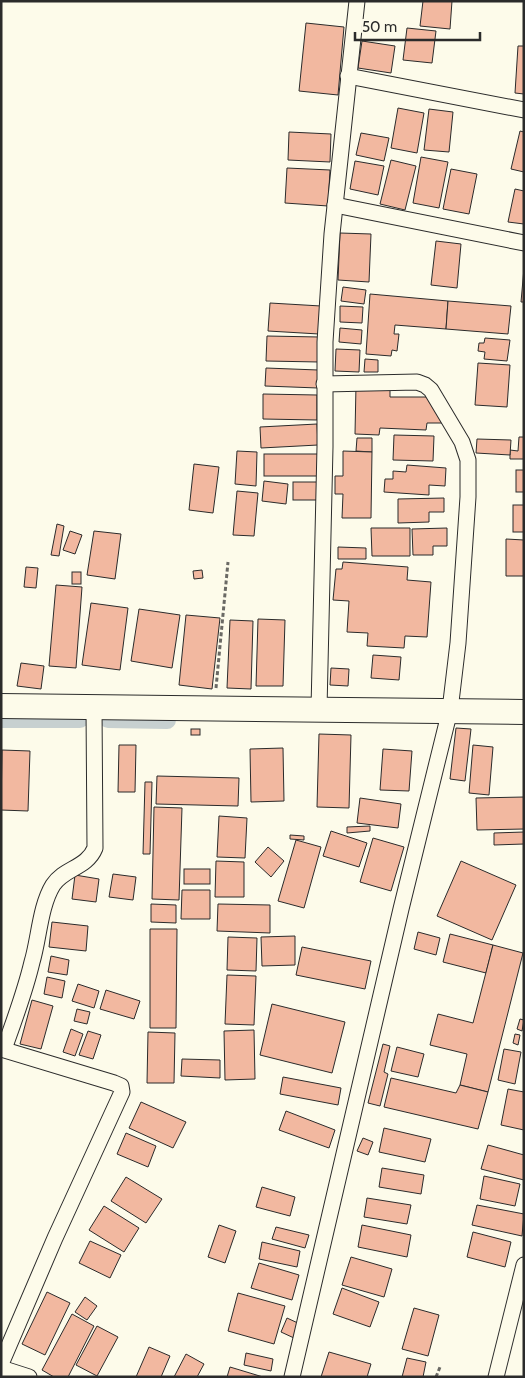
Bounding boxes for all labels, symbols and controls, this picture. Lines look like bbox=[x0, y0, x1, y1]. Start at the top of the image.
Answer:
scale bar bbox=[355, 10, 480, 42]
text: 50 m bbox=[362, 18, 397, 36]

